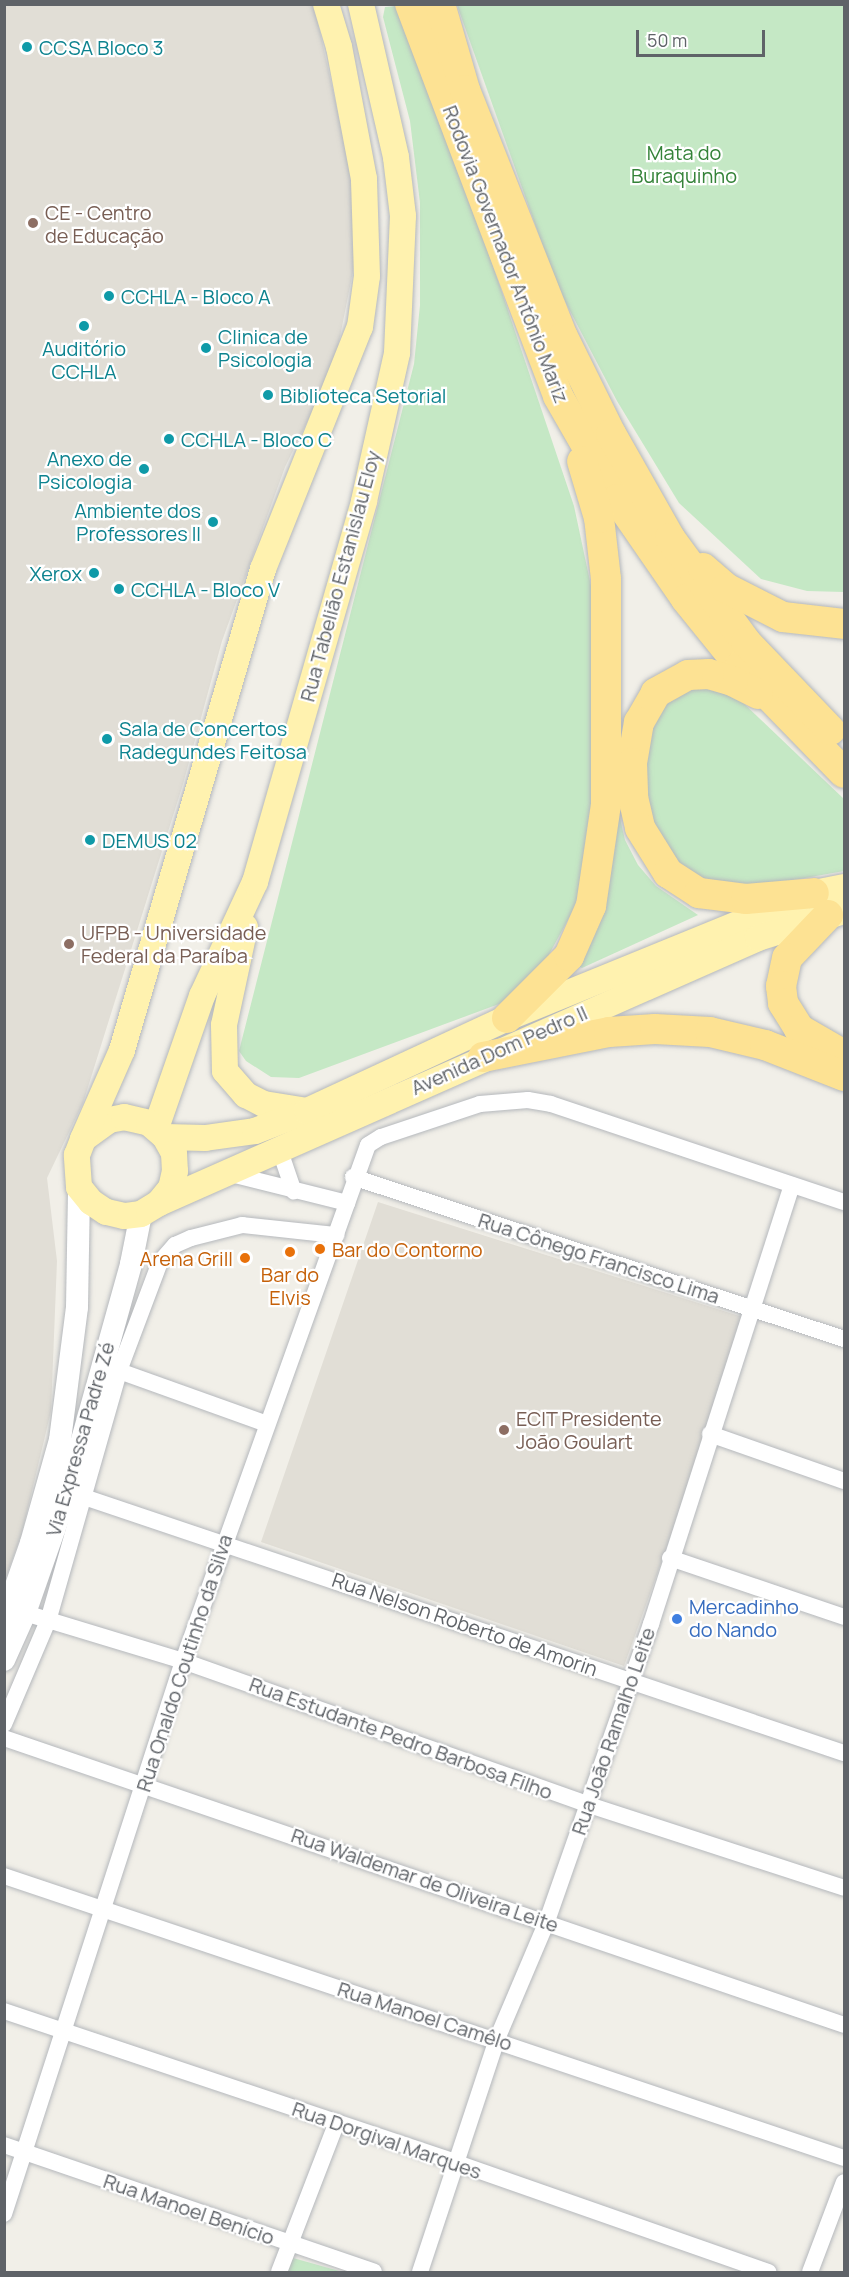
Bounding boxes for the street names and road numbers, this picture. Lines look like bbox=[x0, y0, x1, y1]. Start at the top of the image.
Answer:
street label: Rodovia Governador Antônio Mariz bbox=[438, 102, 574, 406]
street label: Rua Tabelião Estanislau Eloy bbox=[295, 448, 385, 704]
street label: Avenida Dom Pedro II bbox=[407, 1000, 591, 1100]
street label: Rua Cônego Francisco Lima bbox=[475, 1208, 723, 1308]
street label: Via Expressa Padre Zé bbox=[41, 1339, 119, 1539]
street label: Rua Onaldo Coutinho da Silva bbox=[131, 1531, 237, 1795]
street label: Rua Nelson Roberto de Amorin bbox=[329, 1567, 601, 1681]
street label: Rua João Ramalho Leite bbox=[566, 1624, 660, 1838]
street label: Rua Estudante Pedro Barbosa Filho bbox=[246, 1672, 556, 1804]
street label: Rua Waldemar de Oliveira Leite bbox=[288, 1823, 562, 1937]
street label: Rua Manoel Camêlo bbox=[335, 1976, 515, 2056]
street label: Rua Dorgival Marques bbox=[289, 2096, 485, 2184]
street label: Rua Manoel Benício bbox=[100, 2169, 278, 2249]

